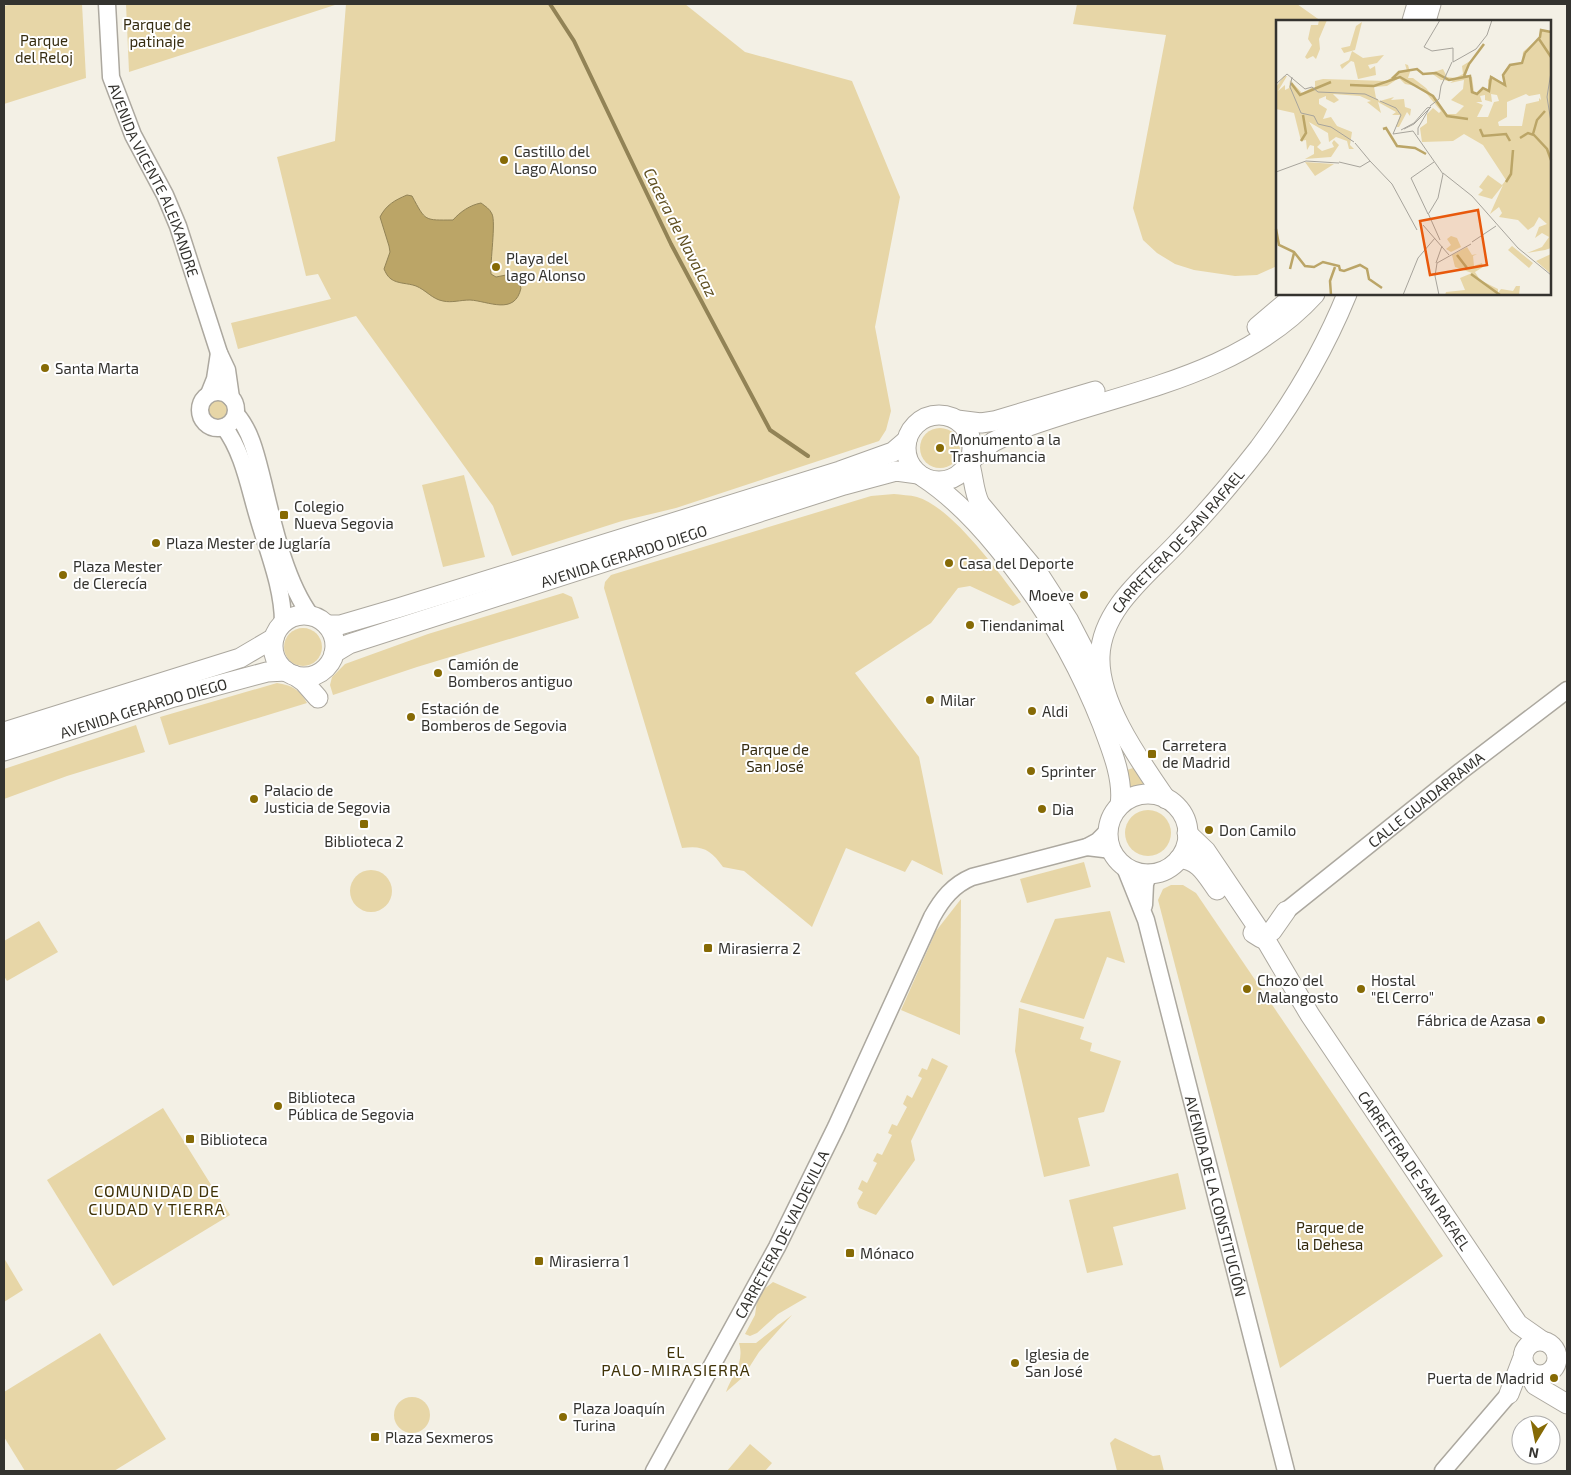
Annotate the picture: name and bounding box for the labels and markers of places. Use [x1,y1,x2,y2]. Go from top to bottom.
place label: Castillo del Lago Alonso [514,142,597,177]
marker: Castillo del Lago Alonso [498,154,510,166]
place label: Playa del lago Alonso [506,249,586,284]
marker: Playa del lago Alonso [490,261,502,273]
place label: Santa Marta [55,359,139,377]
marker: Santa Marta [39,362,51,374]
place label: Monumento a la Trashumancia [950,430,1061,465]
marker: Monumento a la Trashumancia [934,442,946,454]
place label: Colegio Nueva Segovia [294,497,394,532]
marker: Colegio Nueva Segovia [278,509,290,521]
place label: Plaza Mester de Juglaría [166,534,331,552]
marker: Plaza Mester de Juglaría [150,537,162,549]
place label: Casa del Deporte [959,554,1074,572]
place label: Plaza Mester de Clerecía [73,557,162,592]
marker: Casa del Deporte [943,557,955,569]
marker: Plaza Mester de Clerecía [57,569,69,581]
place label: Moeve [1028,586,1074,604]
marker: Moeve [1078,589,1090,601]
place label: Tiendanimal [980,616,1065,634]
marker: Tiendanimal [964,619,976,631]
place label: Camión de Bomberos antiguo [448,655,573,690]
marker: Camión de Bomberos antiguo [432,667,444,679]
place label: Milar [940,691,976,709]
marker: Milar [924,694,936,706]
place label: Estación de Bomberos de Segovia [421,699,567,734]
place label: Aldi [1042,702,1068,720]
marker: Aldi [1026,705,1038,717]
marker: Estación de Bomberos de Segovia [405,711,417,723]
place label: Carretera de Madrid [1162,736,1230,771]
marker: Carretera de Madrid [1146,748,1158,760]
place label: Sprinter [1041,762,1096,780]
marker: Sprinter [1025,765,1037,777]
place label: Palacio de Justicia de Segovia [264,781,390,816]
marker: Palacio de Justicia de Segovia [248,793,260,805]
place label: Dia [1052,800,1074,818]
marker: Dia [1036,803,1048,815]
marker: Biblioteca 2 [358,818,370,830]
place label: Don Camilo [1219,821,1296,839]
marker: Don Camilo [1203,824,1215,836]
place label: Biblioteca 2 [324,832,404,850]
place label: Mirasierra 2 [718,939,801,957]
marker: Mirasierra 2 [702,942,714,954]
place label: Chozo del Malangosto [1257,971,1338,1006]
place label: Hostal "El Cerro" [1371,971,1434,1006]
marker: Chozo del Malangosto [1241,983,1253,995]
marker: Hostal "El Cerro" [1355,983,1367,995]
place label: Fábrica de Azasa [1417,1011,1531,1029]
marker: Fábrica de Azasa [1535,1014,1547,1026]
place label: Biblioteca Pública de Segovia [288,1088,414,1123]
marker: Biblioteca Pública de Segovia [272,1100,284,1112]
place label: Biblioteca [200,1130,268,1148]
marker: Biblioteca [184,1133,196,1145]
place label: Mónaco [860,1244,914,1262]
marker: Mónaco [844,1247,856,1259]
place label: Mirasierra 1 [549,1252,629,1270]
marker: Mirasierra 1 [533,1255,545,1267]
place label: Iglesia de San José [1025,1345,1089,1380]
marker: Iglesia de San José [1009,1357,1021,1369]
place label: Puerta de Madrid [1427,1369,1544,1387]
marker: Puerta de Madrid [1548,1372,1560,1384]
place label: Plaza Joaquín Turina [573,1399,665,1434]
marker: Plaza Joaquín Turina [557,1411,569,1423]
place label: Plaza Sexmeros [385,1428,493,1446]
marker: Plaza Sexmeros [369,1431,381,1443]

